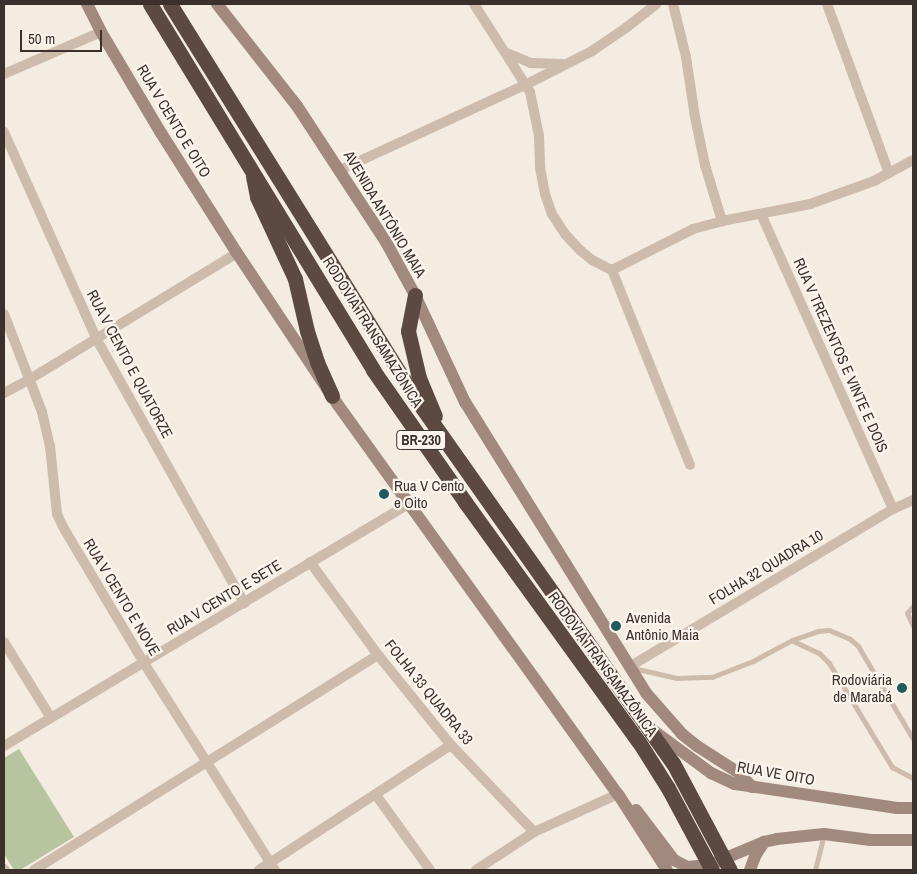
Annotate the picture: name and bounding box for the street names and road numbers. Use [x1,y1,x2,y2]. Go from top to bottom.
street label: RUA V CENTO E OITO [133,61,215,181]
street label: AVENIDA ANTÔNIO MAIA [340,147,430,281]
street label: RODOVIA TRANSAMAZÔNICA [319,253,427,411]
street label: RUA V TREZENTOS E VINTE E DOIS [790,255,892,455]
street label: RUA V CENTO E QUATORZE [83,286,177,442]
road number: BR-230 [396,428,446,452]
street label: FOLHA 32 QUADRA 10 [705,525,827,609]
street label: RUA V CENTO E NOVE [80,535,164,659]
street label: RUA V CENTO E SETE [163,556,285,638]
street label: RODOVIA TRANSAMAZÔNICA [544,588,662,740]
street label: FOLHA 33 QUADRA 33 [381,635,477,749]
street label: RUA VE OITO [735,757,817,789]

